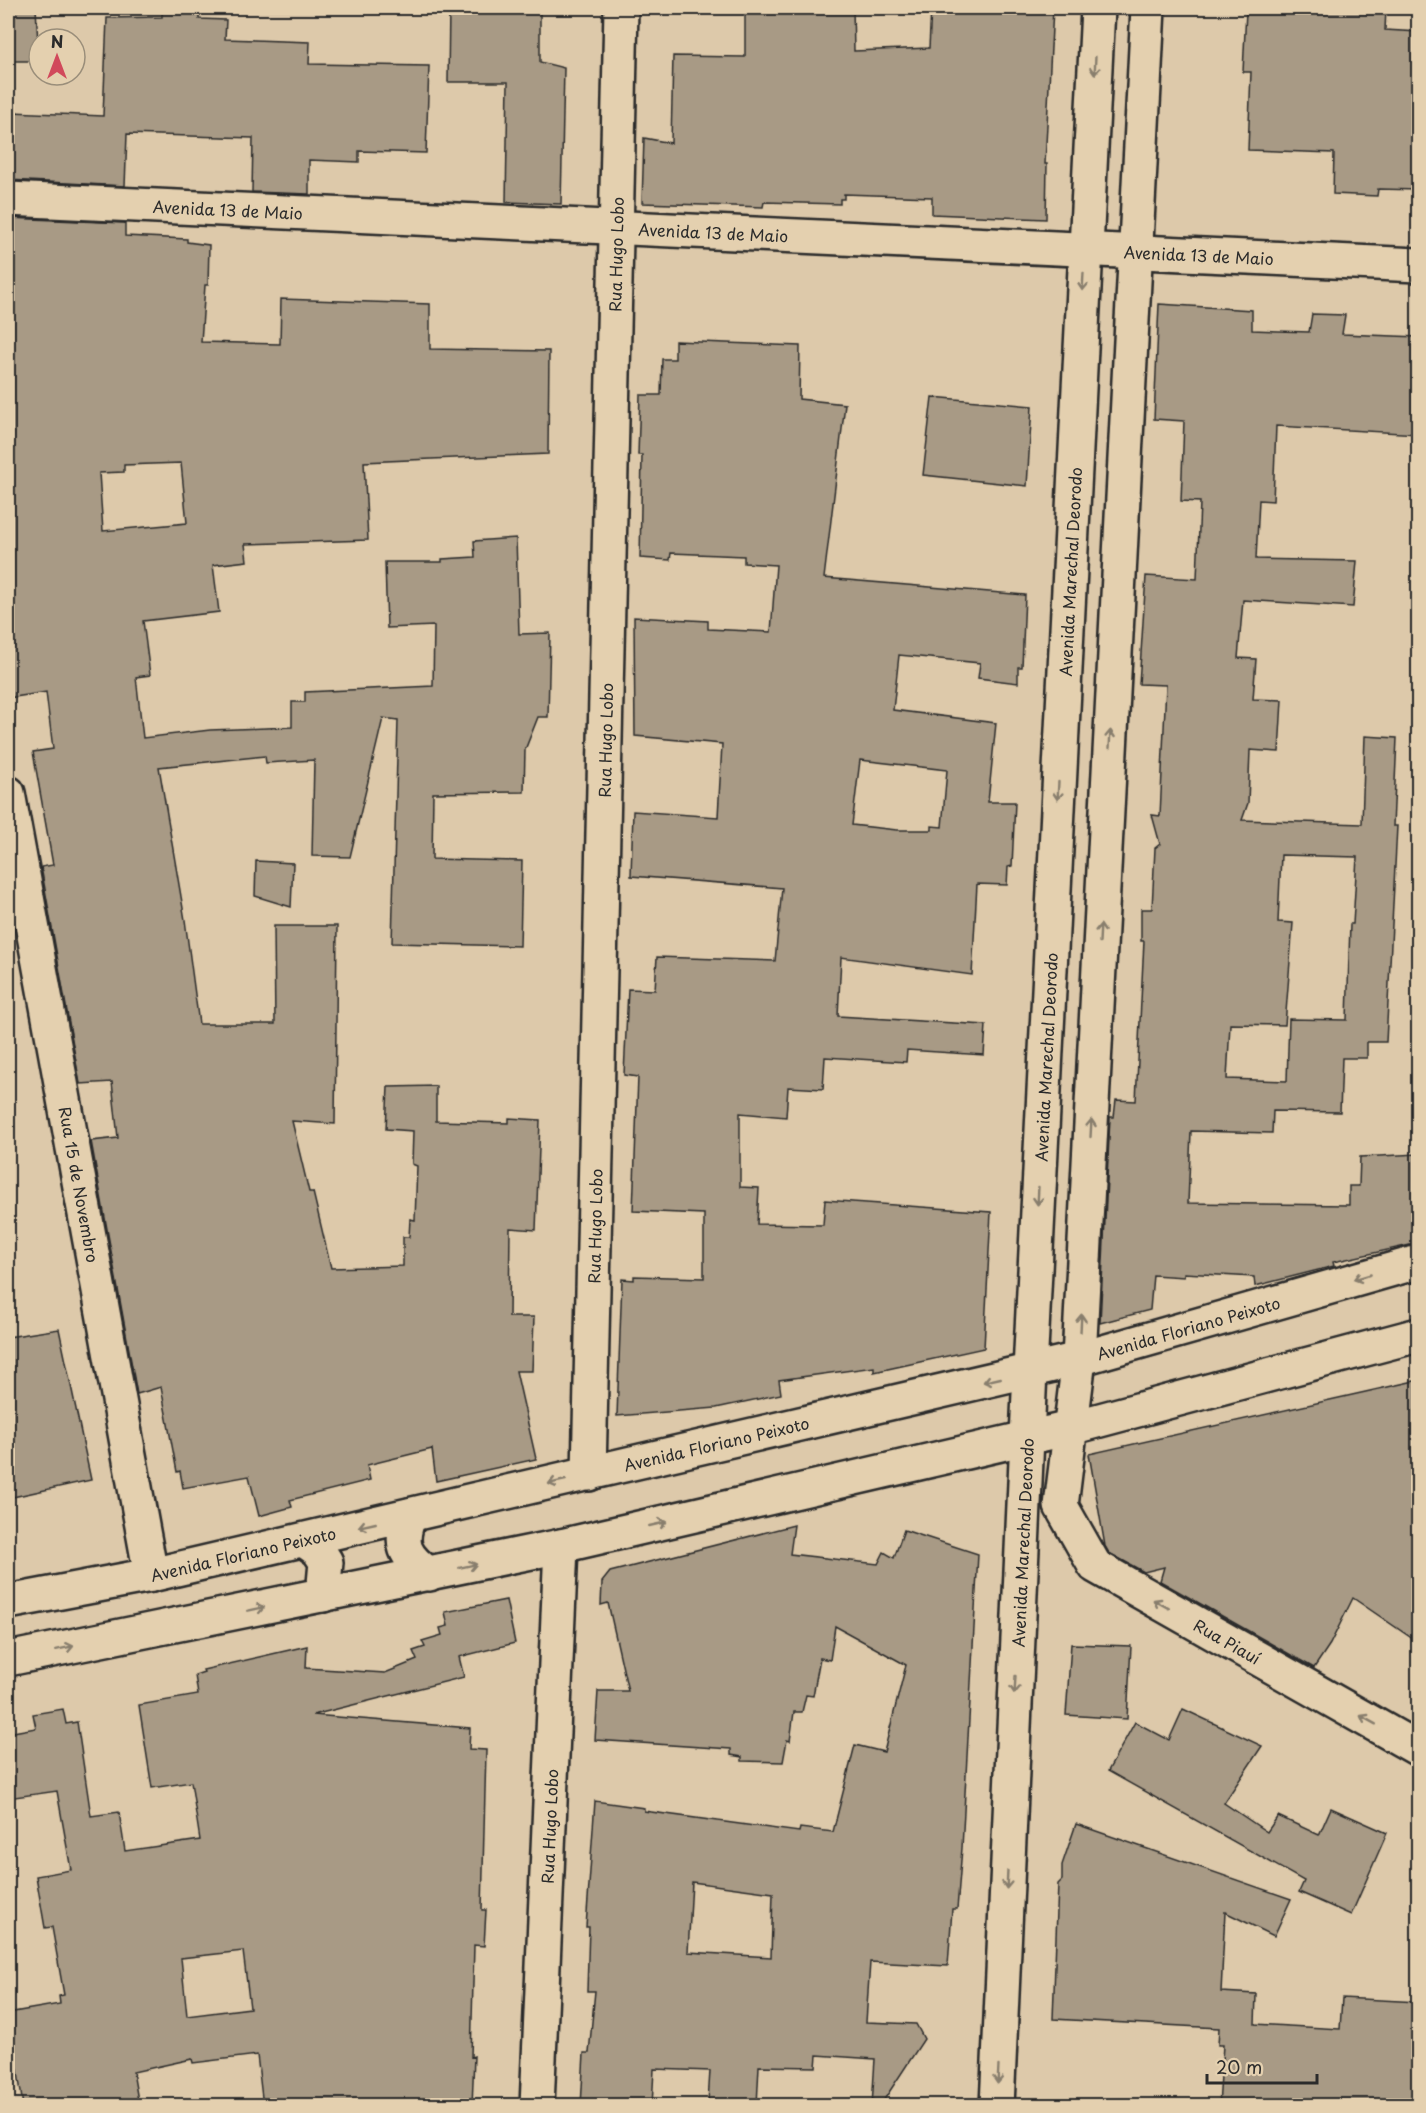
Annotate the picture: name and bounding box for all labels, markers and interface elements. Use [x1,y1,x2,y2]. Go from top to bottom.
north arrow [27,27,87,87]
text: N [51,29,63,53]
one-way arrow [1089,55,1100,75]
street label: Avenida 13 de Maio [152,194,303,225]
street label: Rua Hugo Lobo [602,197,629,312]
street label: Avenida 13 de Maio [638,217,789,248]
street label: Avenida 13 de Maio [1123,239,1274,270]
one-way arrow [1078,271,1089,291]
street label: Avenida Marechal Deorodo [1053,467,1087,677]
street label: Rua Hugo Lobo [592,682,618,798]
one-way arrow [1105,729,1116,749]
one-way arrow [1053,781,1064,800]
one-way arrow [1095,924,1106,944]
street label: Avenida Marechal Deorodo [1028,952,1063,1162]
street label: Rua 15 de Novembro [54,1105,106,1265]
one-way arrow [1085,1119,1096,1139]
street label: Rua Hugo Lobo [581,1168,608,1284]
one-way arrow [1033,1185,1044,1205]
one-way arrow [1353,1272,1372,1283]
street label: Avenida Floriano Peixoto [1094,1290,1283,1365]
one-way arrow [1075,1313,1086,1333]
one-way arrow [983,1375,1002,1386]
street label: Avenida Floriano Peixoto [621,1410,811,1477]
street label: Avenida Marechal Deorodo [1006,1437,1039,1648]
one-way arrow [548,1476,567,1488]
one-way arrow [648,1517,667,1529]
street label: Avenida Floriano Peixoto [148,1520,338,1587]
one-way arrow [358,1520,377,1532]
one-way arrow [458,1559,477,1571]
one-way arrow [1153,1597,1170,1609]
one-way arrow [246,1602,265,1614]
street label: Rua Piauí [1190,1612,1266,1670]
one-way arrow [55,1642,74,1653]
one-way arrow [1010,1675,1021,1695]
one-way arrow [1359,1714,1377,1725]
street label: Rua Hugo Lobo [535,1768,563,1884]
one-way arrow [1001,1869,1012,1889]
scale bar [1207,2047,1316,2085]
text: 20 m [1216,2053,1262,2080]
one-way arrow [992,2064,1003,2084]

